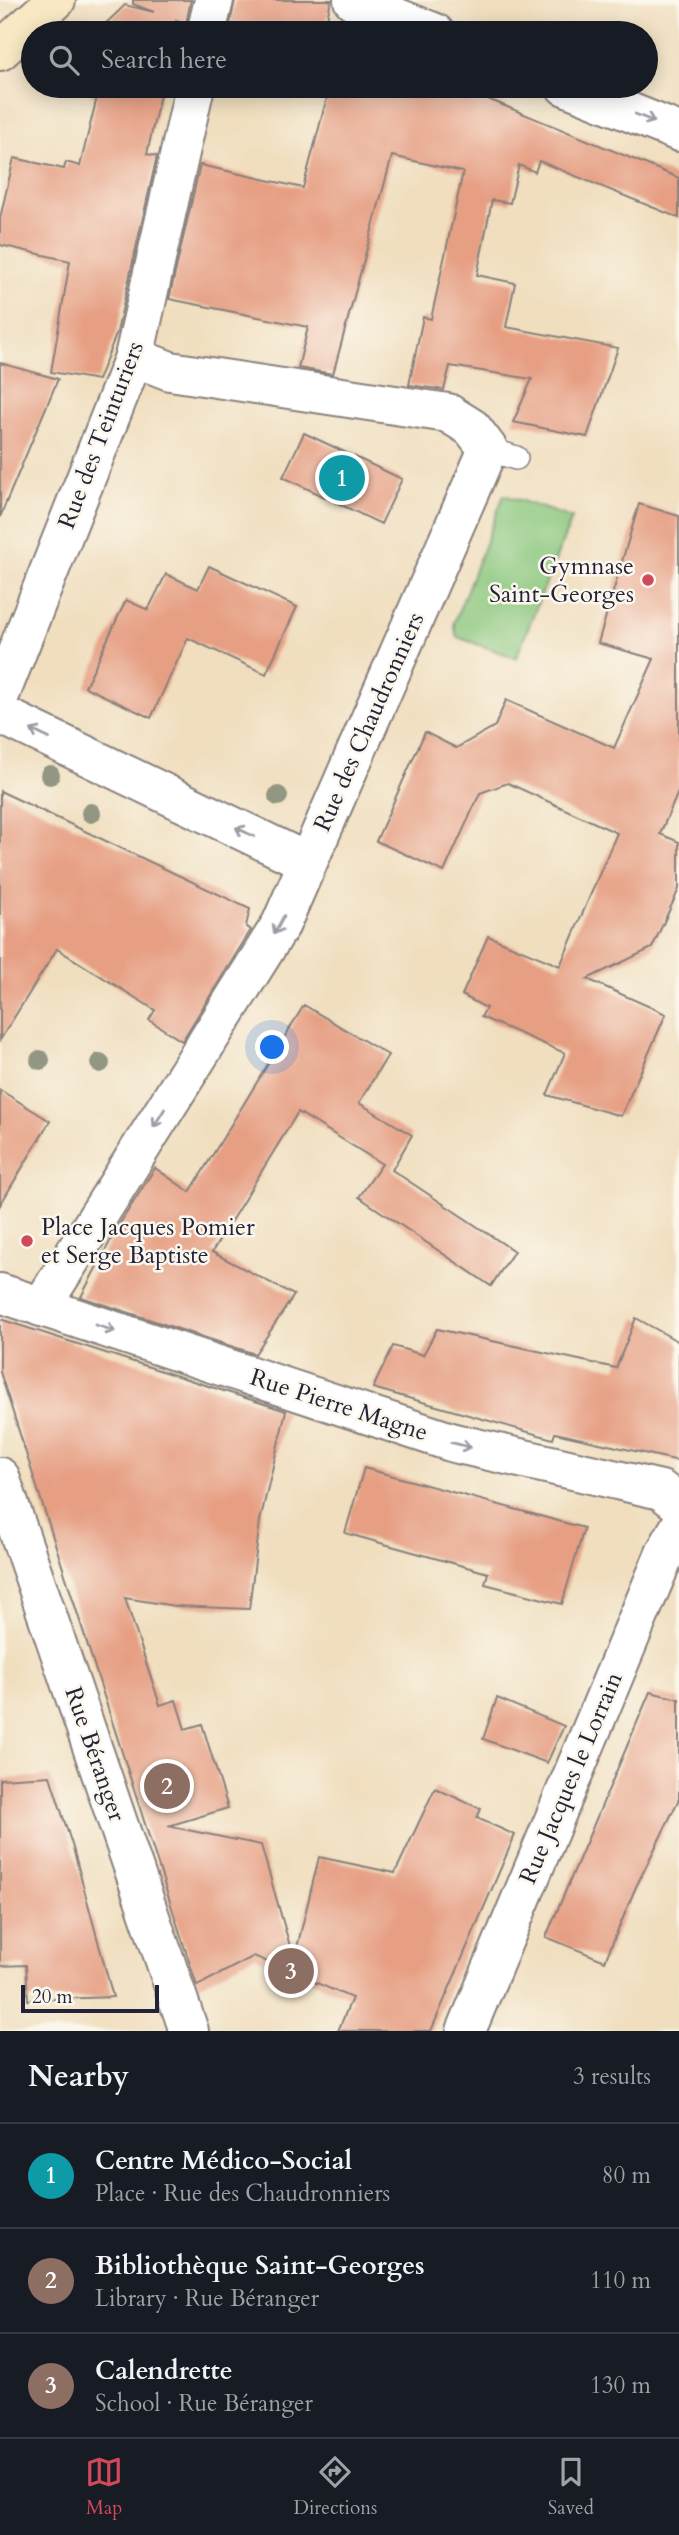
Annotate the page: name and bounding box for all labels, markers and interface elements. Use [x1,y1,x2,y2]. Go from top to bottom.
search box [21,21,658,98]
icon: search [45,41,83,79]
text: Search here [101,42,227,77]
one-way arrow [633,112,655,125]
street label: Rue des Teinturiers [50,337,152,533]
pin: 1 [319,452,365,504]
place label: Gymnase Saint-Georges [489,550,634,611]
marker: Gymnase Saint-Georges [640,572,656,588]
street label: Rue des Chaudronniers [306,607,432,837]
one-way arrow [30,726,51,740]
one-way arrow [235,825,256,839]
one-way arrow [272,914,286,934]
your location [255,1030,289,1064]
one-way arrow [152,1107,166,1127]
place label: Place Jacques Pomier et Serge Baptiste [41,1211,255,1272]
marker: Place Jacques Pomier et Serge Baptiste [19,1233,35,1249]
one-way arrow [94,1323,116,1335]
street label: Rue Pierre Magne [246,1361,432,1449]
one-way arrow [449,1439,472,1452]
street label: Rue Jacques le Lorrain [511,1667,631,1889]
street label: Rue Béranger [57,1682,134,1826]
pin: 2 [144,1760,190,1812]
pin: 3 [268,1945,314,1997]
scale bar [21,1982,159,2014]
text: 20 m [32,1984,73,2010]
text: Nearby [28,2056,129,2097]
text: 3 results [573,2061,651,2092]
text: Centre Médico-Social [95,2143,352,2178]
text: 1 [45,2160,57,2191]
text: 80 m [602,2160,651,2191]
text: Place · Rue des Chaudronniers [95,2178,390,2209]
text: Bibliothèque Saint-Georges [95,2248,425,2283]
text: 2 [45,2265,57,2296]
text: 110 m [590,2265,651,2296]
text: Library · Rue Béranger [95,2283,319,2314]
text: Calendrette [95,2353,233,2388]
text: 3 [45,2370,57,2401]
text: 130 m [590,2370,651,2401]
text: School · Rue Béranger [95,2388,313,2419]
tab: Map [85,2453,123,2521]
tab: Directions [294,2453,377,2521]
tab: Saved [548,2453,594,2521]

